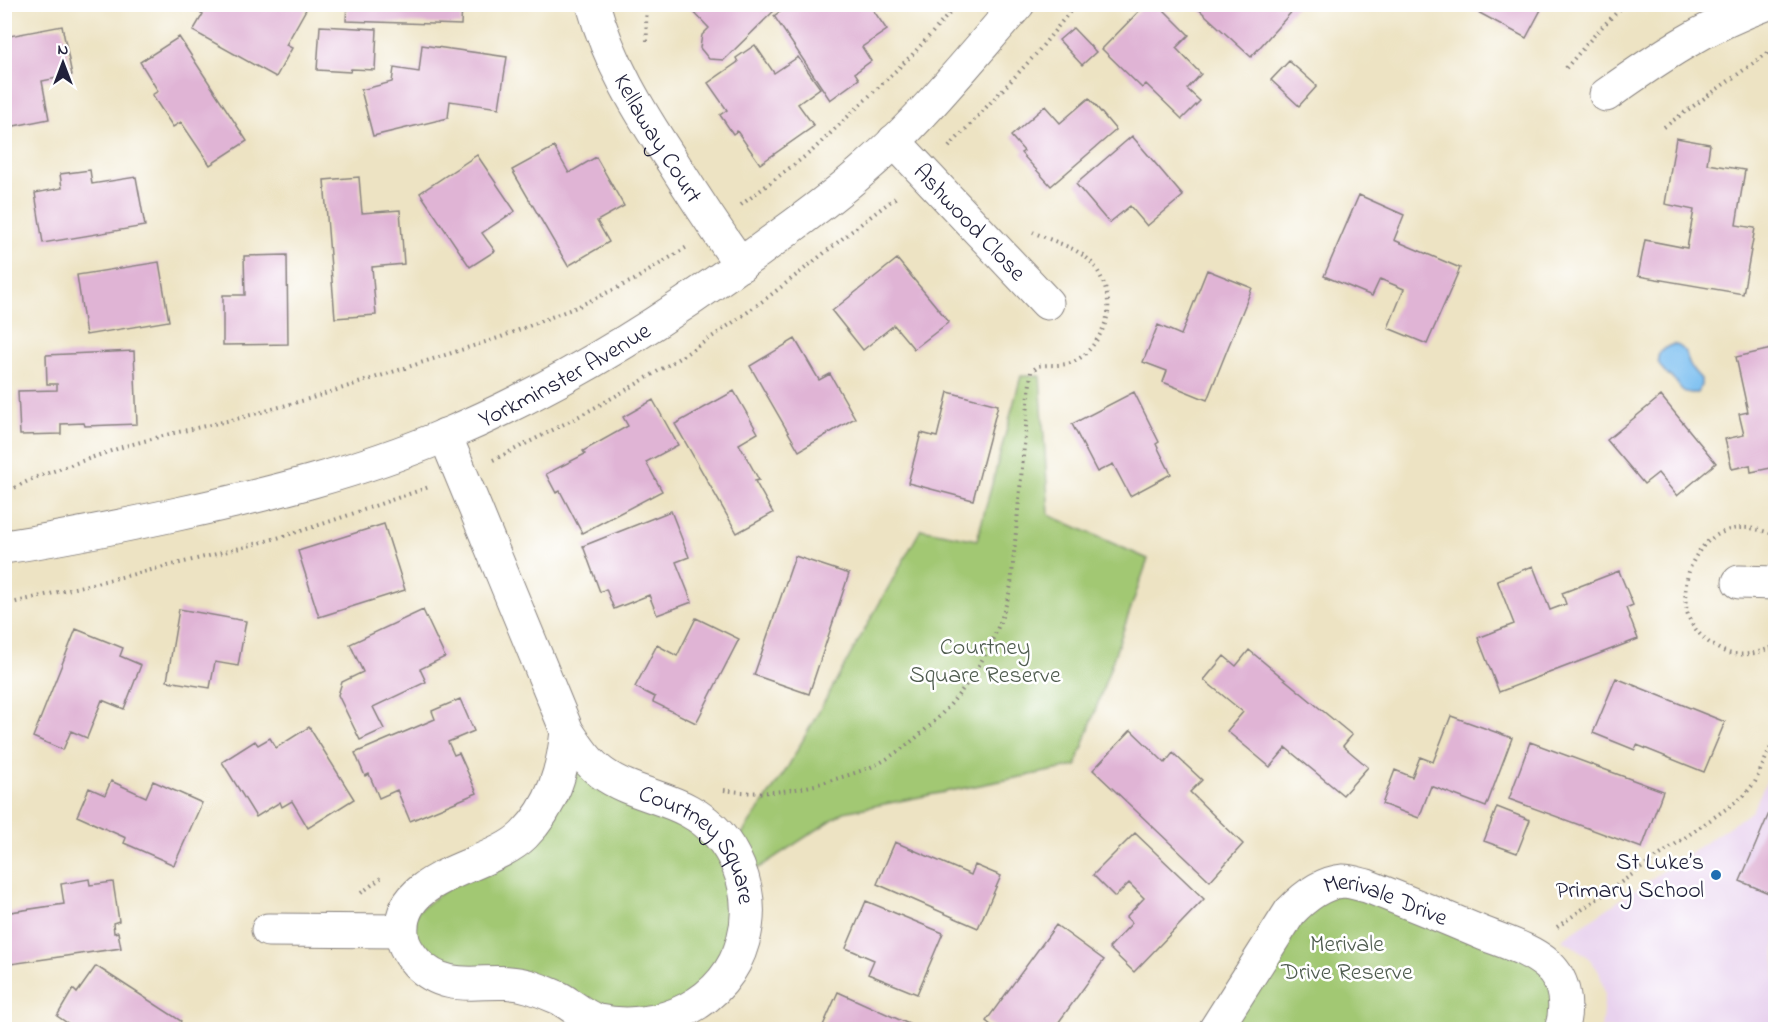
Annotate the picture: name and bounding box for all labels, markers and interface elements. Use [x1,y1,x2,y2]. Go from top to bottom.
north arrow [33,33,93,93]
text: N [58,38,69,62]
street label: Kellaway Court [603,69,710,211]
street label: Ashwood Close [904,156,1033,291]
street label: Yorkminster Avenue [474,315,659,438]
park label: Courtney Square Reserve [909,631,1061,694]
street label: Courtney Square [633,778,762,906]
place label: St Luke’s Primary School [1556,846,1704,910]
street label: Merivale Drive [1319,866,1453,937]
marker: St Luke’s Primary School [1709,868,1723,882]
park label: Merivale Drive Reserve [1280,928,1413,991]

